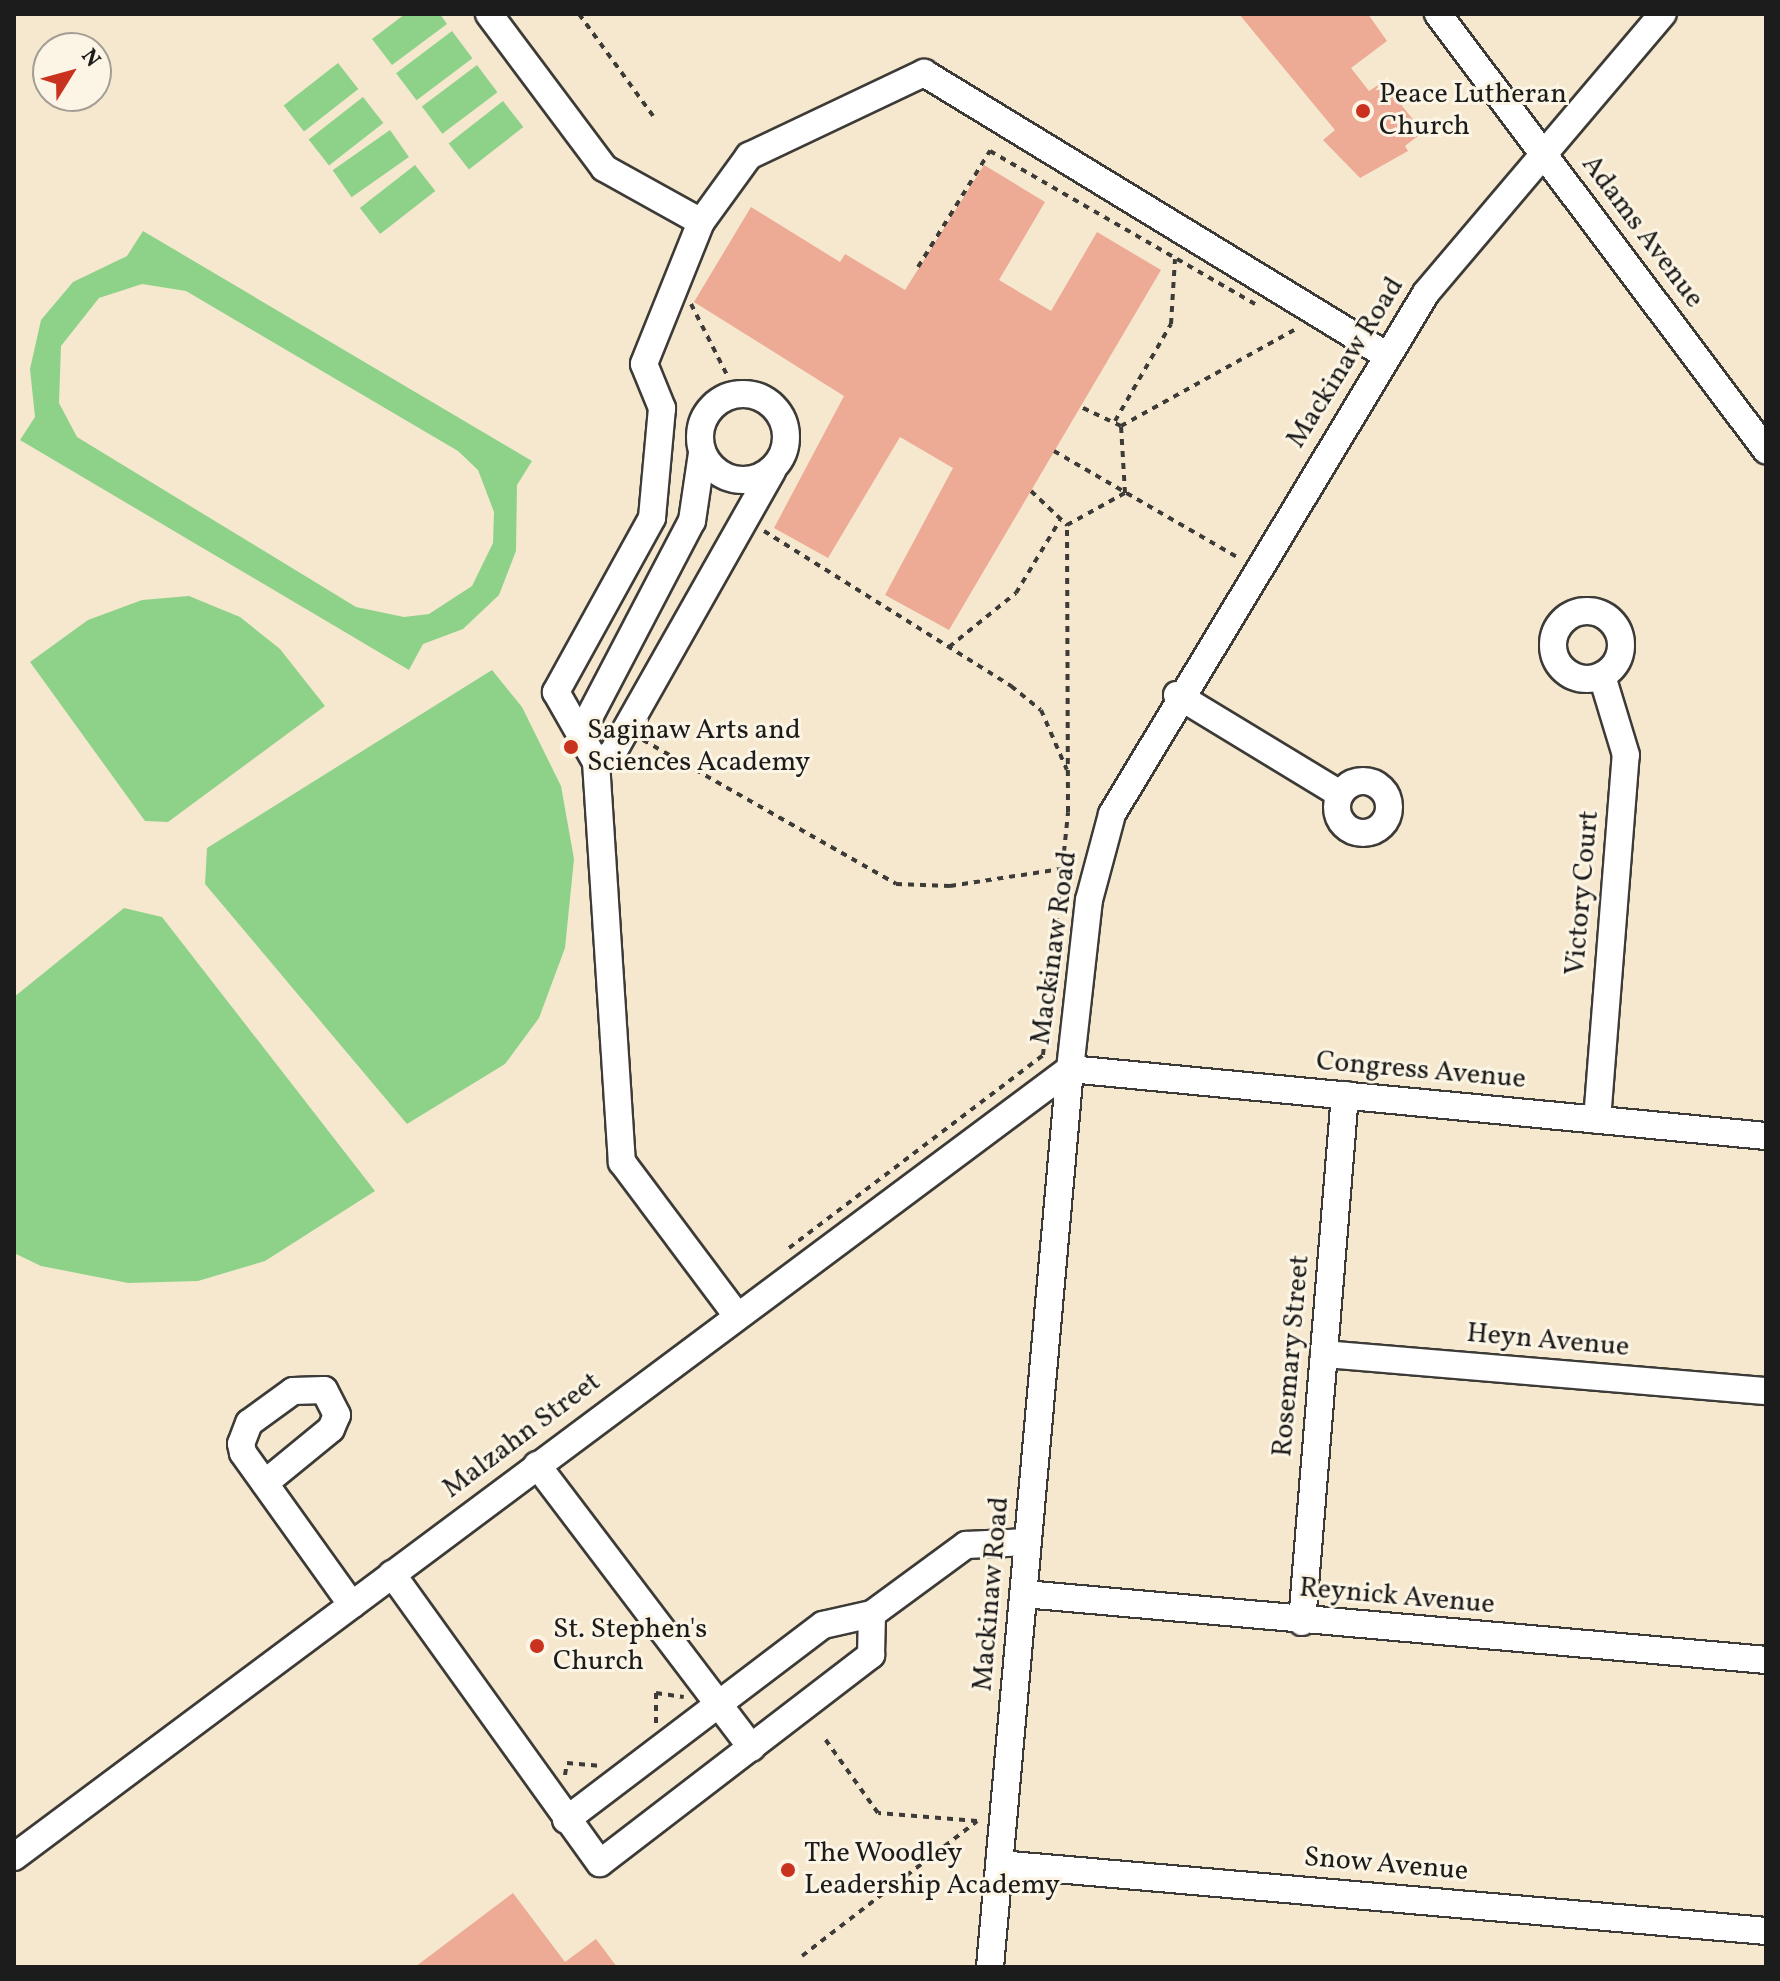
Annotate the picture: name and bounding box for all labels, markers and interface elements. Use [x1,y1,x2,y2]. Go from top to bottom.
north arrow [32,32,112,112]
text: N [73,43,107,74]
place label: Peace Lutheran Church [1379,78,1567,144]
marker: Peace Lutheran Church [1354,102,1372,120]
street label: Adams Avenue [1574,149,1710,315]
street label: Mackinaw Road [1280,271,1412,455]
place label: Saginaw Arts and Sciences Academy [587,714,810,780]
marker: Saginaw Arts and Sciences Academy [562,738,580,756]
street label: Victory Court [1559,809,1607,977]
street label: Mackinaw Road [1025,849,1085,1047]
street label: Congress Avenue [1315,1045,1527,1097]
street label: Rosemary Street [1266,1253,1318,1459]
street label: Heyn Avenue [1465,1317,1631,1365]
street label: Malzahn Street [437,1366,607,1506]
street label: Mackinaw Road [967,1495,1017,1693]
street label: Reynick Avenue [1298,1572,1496,1622]
place label: St. Stephen's Church [553,1613,707,1679]
marker: St. Stephen's Church [528,1637,546,1655]
place label: The Woodley Leadership Academy [804,1837,1060,1903]
street label: Snow Avenue [1302,1841,1470,1889]
marker: The Woodley Leadership Academy [779,1861,797,1879]

